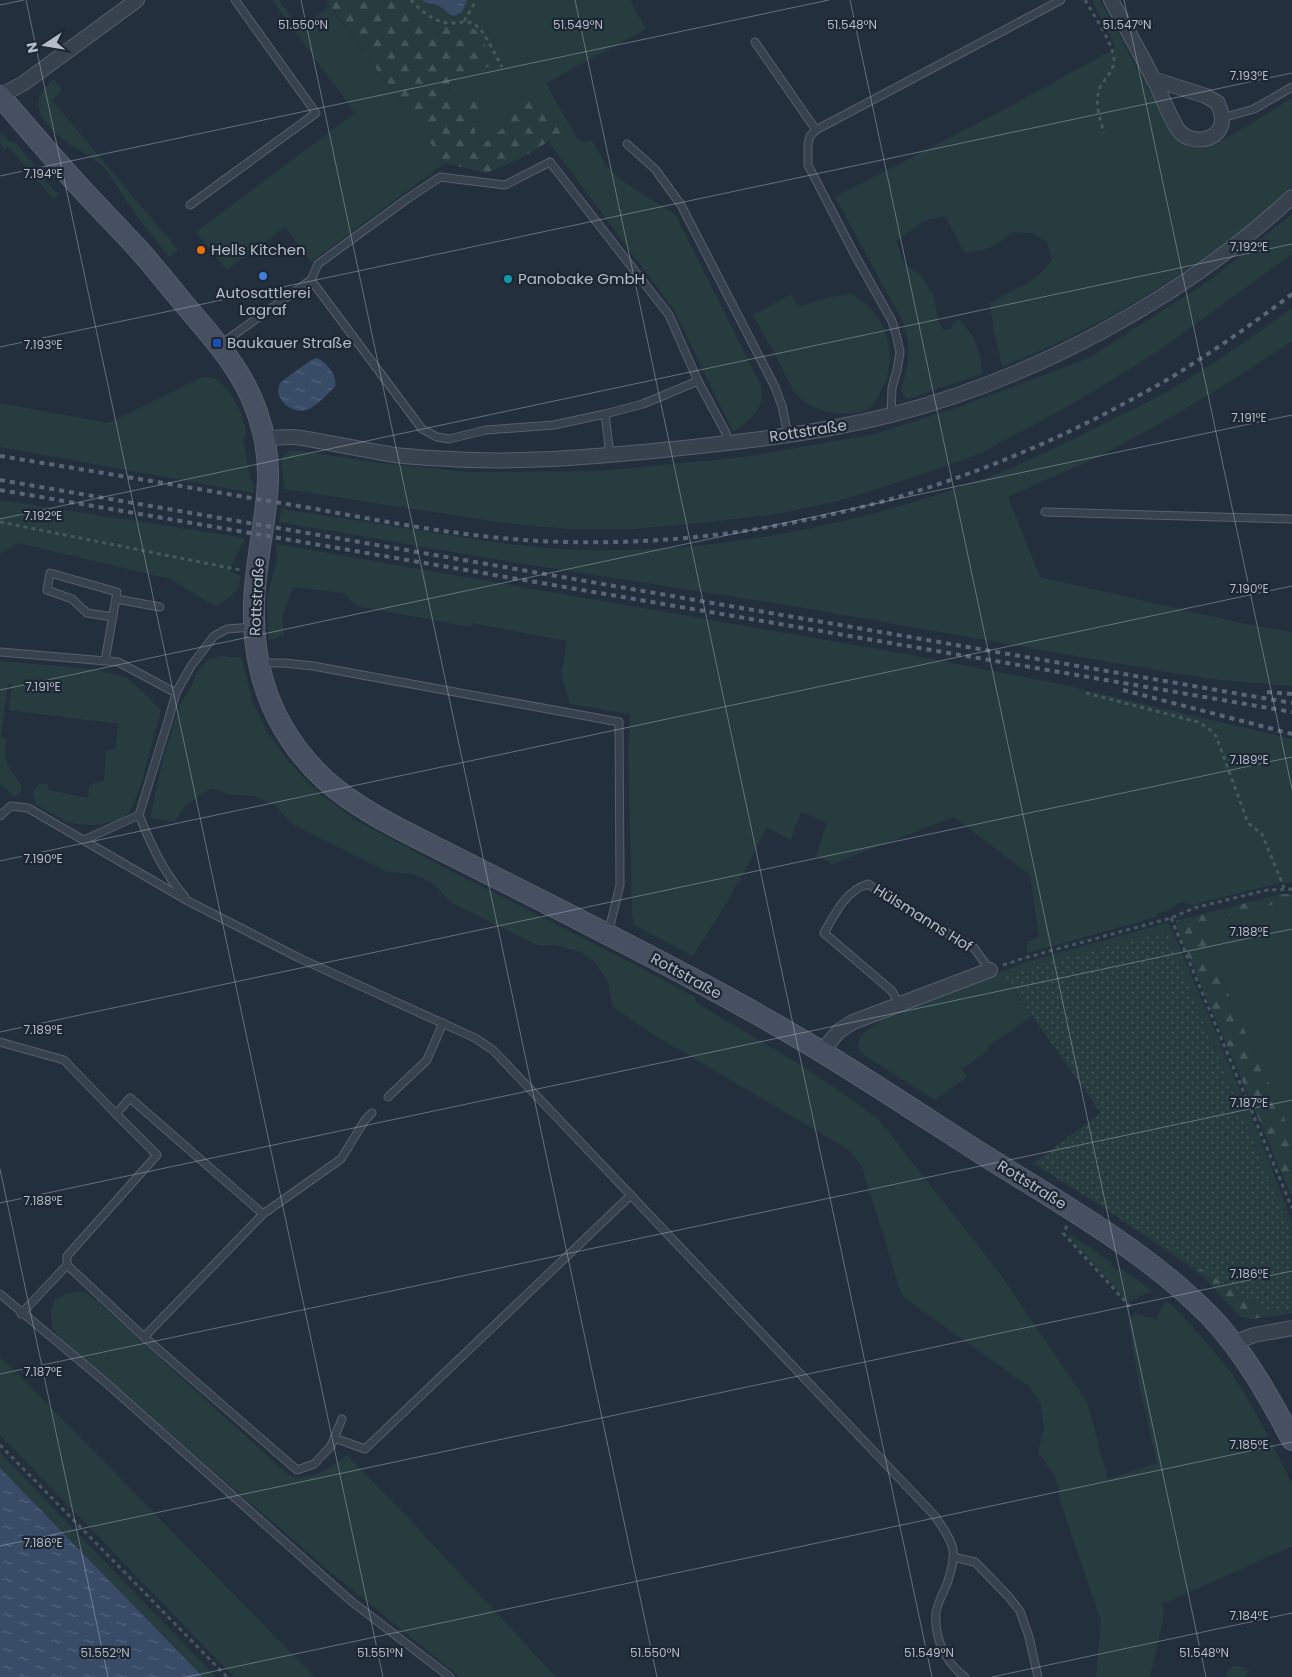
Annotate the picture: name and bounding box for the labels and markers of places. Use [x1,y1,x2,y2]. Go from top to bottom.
place label: Hells Kitchen [211,239,306,260]
marker: Hells Kitchen [195,244,207,256]
place label: Panobake GmbH [518,268,645,289]
marker: Autosattlerei Lagraf [257,270,269,282]
marker: Panobake GmbH [502,273,514,285]
place label: Autosattlerei Lagraf [215,282,311,320]
place label: Baukauer Straße [227,332,352,353]
marker: Baukauer Straße [211,337,223,349]

